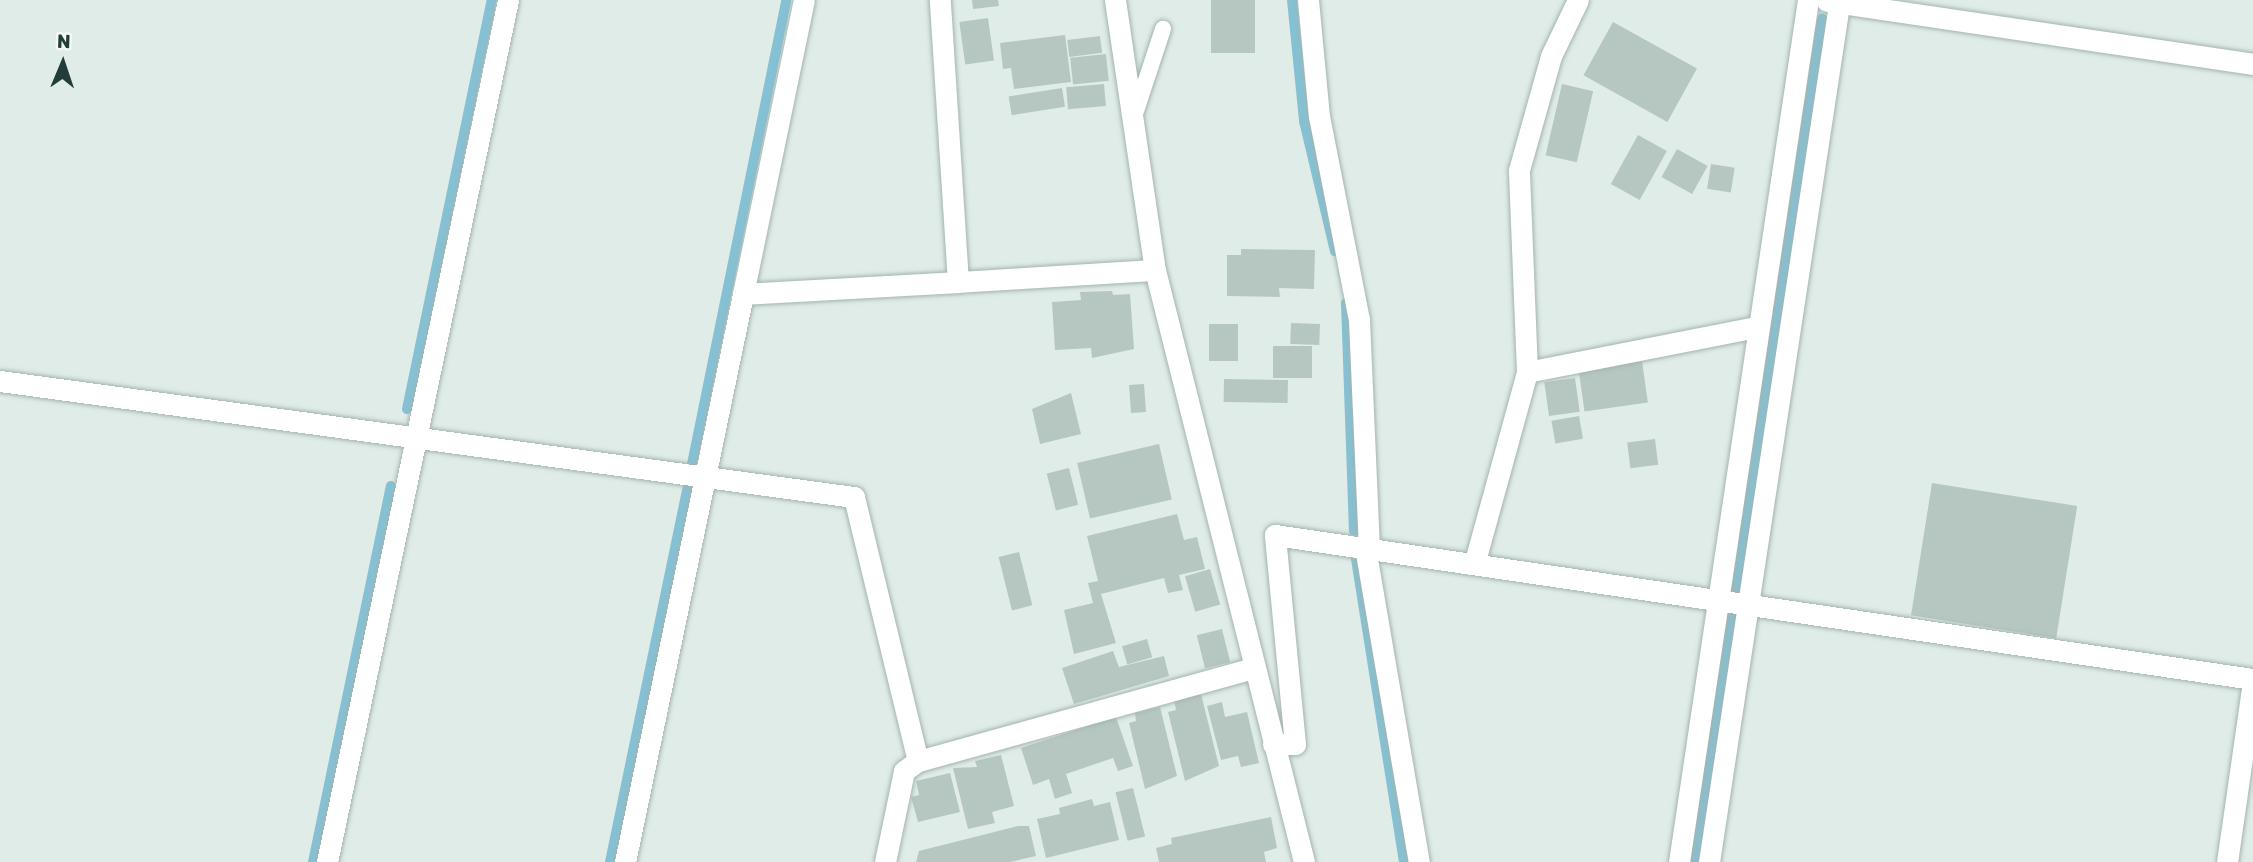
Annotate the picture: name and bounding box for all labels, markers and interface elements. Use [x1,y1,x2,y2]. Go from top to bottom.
north arrow [28,28,98,98]
text: N [57,30,71,53]

